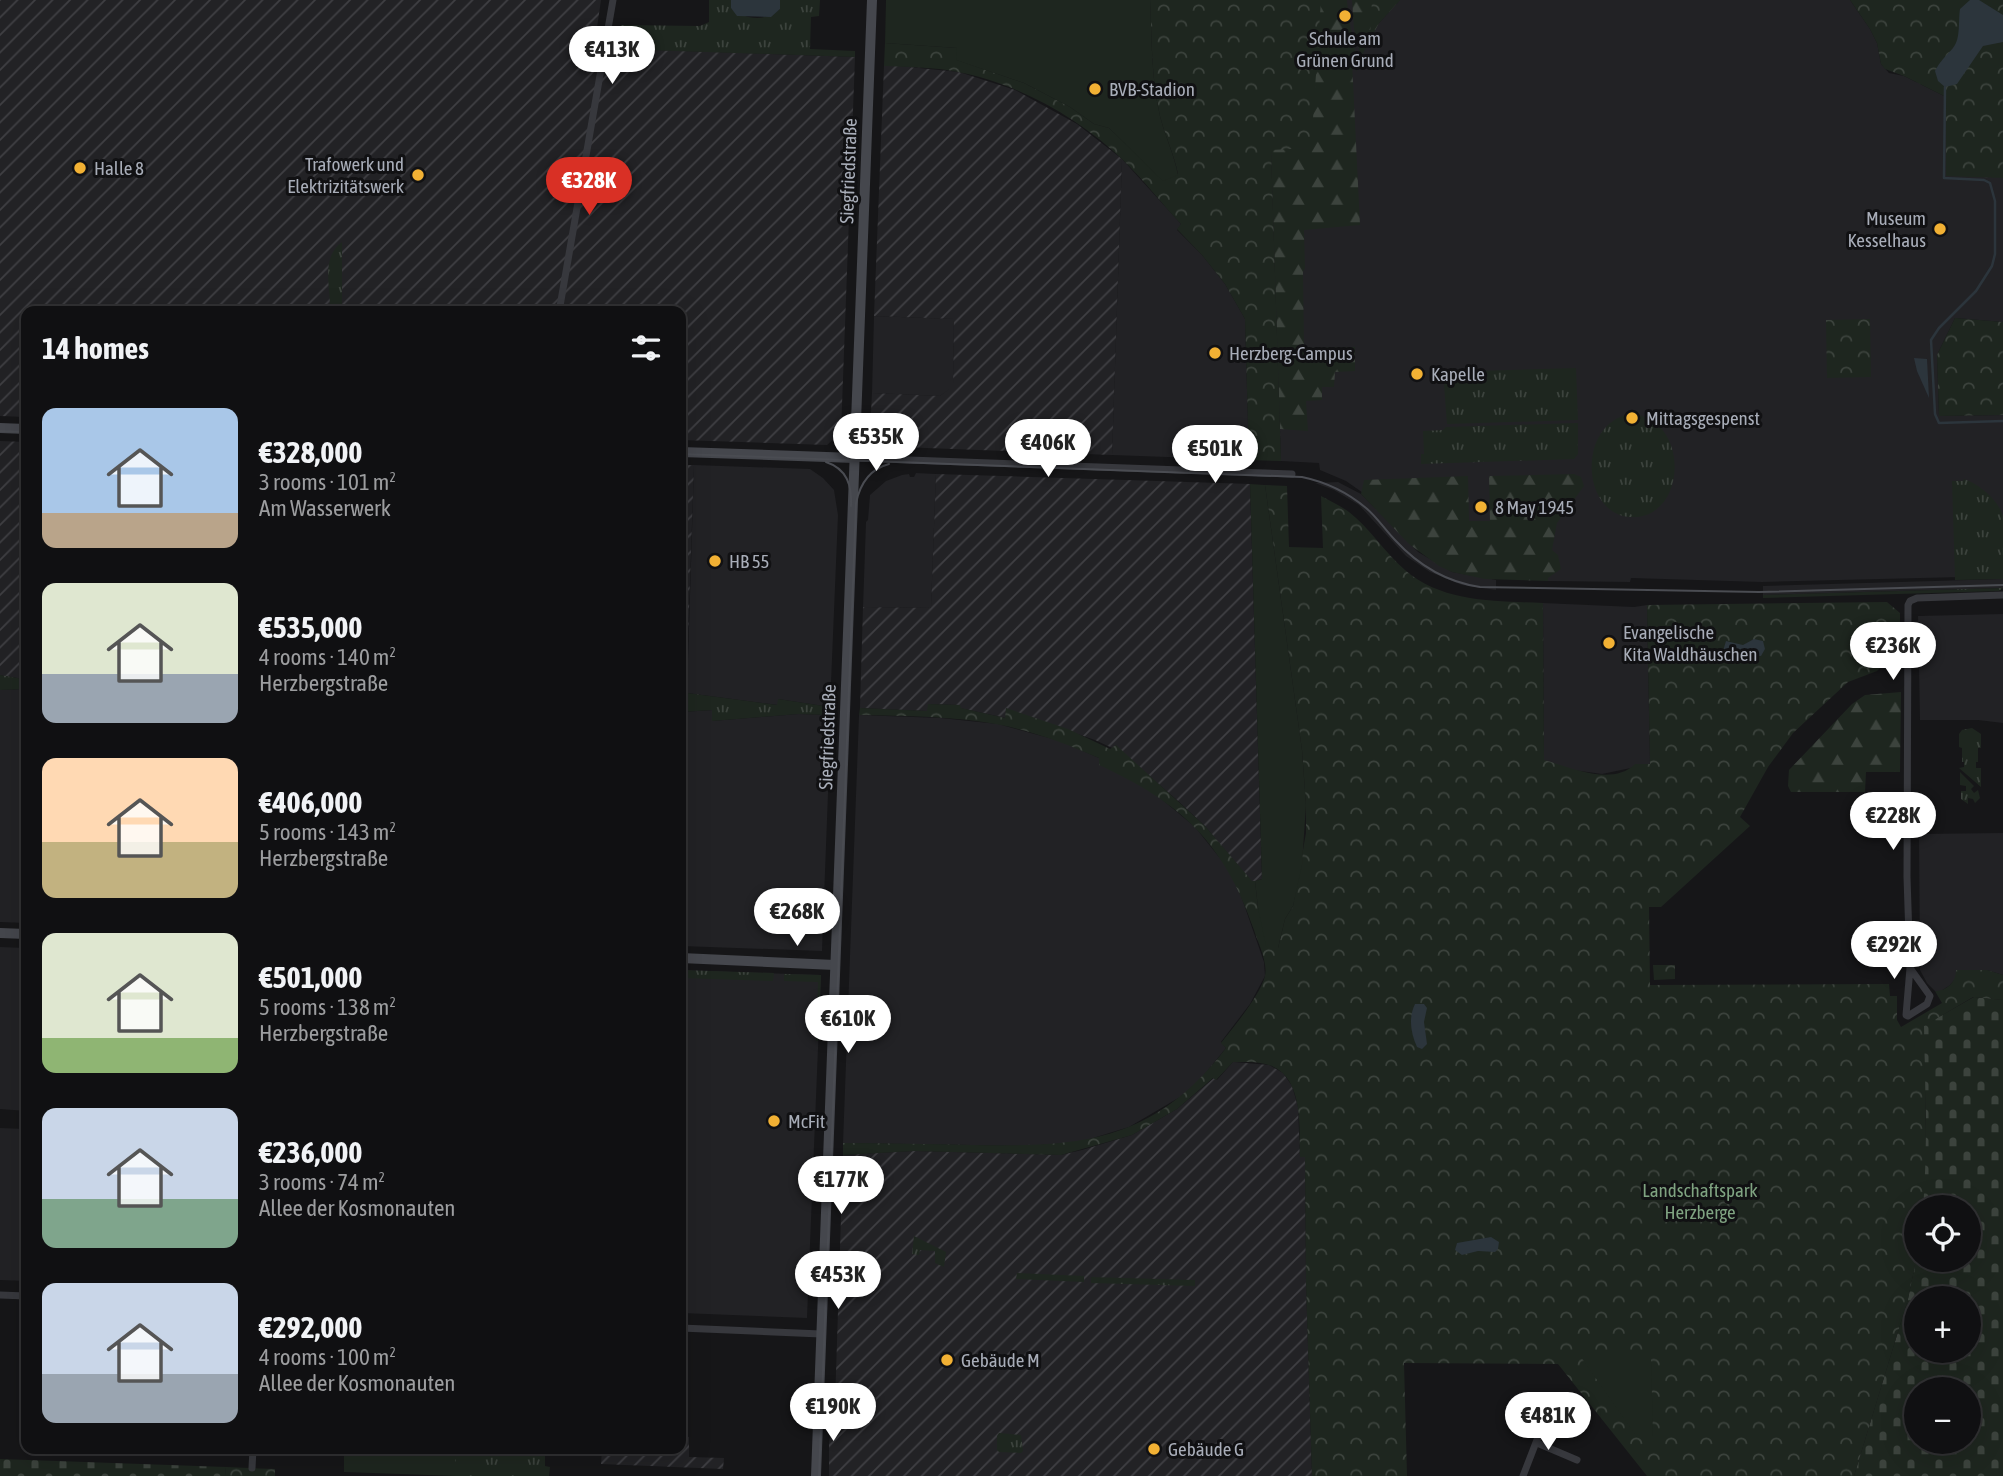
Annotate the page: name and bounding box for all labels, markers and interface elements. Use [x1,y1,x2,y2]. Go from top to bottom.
marker: Schule am Grünen Grund [1337,8,1353,24]
pin: €413K [563,27,661,86]
place label: Schule am Grünen Grund [1296,27,1394,71]
text: €413K [585,36,639,62]
place label: BVB-Stadion [1109,78,1195,100]
marker: BVB-Stadion [1087,81,1103,97]
street label: Siegfriedstraße [835,118,861,224]
place label: Trafowerk und Elektrizitätswerk [287,153,405,197]
place label: Halle 8 [94,157,144,179]
pin: €328K [540,158,638,217]
marker: Halle 8 [72,160,88,176]
marker: Trafowerk und Elektrizitätswerk [410,167,426,183]
text: €328K [562,167,616,193]
place label: Museum Kesselhaus [1847,207,1926,251]
marker: Museum Kesselhaus [1932,221,1948,237]
icon: filters [627,329,665,367]
text: 14 homes [42,331,149,365]
place label: Herzberg-Campus [1229,342,1353,364]
marker: Herzberg-Campus [1207,345,1223,361]
place label: Kapelle [1431,363,1485,385]
marker: Kapelle [1409,366,1425,382]
place label: Mittagsgespenst [1646,407,1760,429]
marker: Mittagsgespenst [1624,410,1640,426]
pin: €535K [827,414,925,473]
pin: €406K [999,420,1097,479]
text: €535K [849,423,903,449]
pin: €501K [1166,426,1264,485]
text: €406K [1021,429,1075,455]
text: €328,000 [259,435,362,469]
text: €501K [1188,435,1242,461]
icon: home [98,436,182,520]
text: 3 rooms · 101 m² [259,469,396,495]
text: Am Wasserwerk [259,495,391,521]
place label: 8 May 1945 [1495,496,1574,518]
marker: 8 May 1945 [1473,499,1489,515]
place label: HB 55 [729,550,770,572]
marker: HB 55 [707,553,723,569]
text: €535,000 [259,610,362,644]
icon: home [98,611,182,695]
place label: Evangelische Kita Waldhäuschen [1623,621,1758,665]
pin: €236K [1844,622,1942,682]
text: €236K [1866,632,1920,658]
marker: Evangelische Kita Waldhäuschen [1601,635,1617,651]
text: 4 rooms · 140 m² [259,644,396,670]
text: Herzbergstraße [259,670,388,696]
street label: Siegfriedstraße [814,684,840,790]
text: €406,000 [259,785,362,819]
icon: home [98,786,182,870]
pin: €228K [1844,792,1942,852]
text: €228K [1866,802,1920,828]
text: 5 rooms · 143 m² [259,819,396,845]
text: Herzbergstraße [259,845,388,871]
pin: €268K [748,888,846,948]
text: €268K [770,898,824,924]
pin: €292K [1845,922,1943,981]
text: €292K [1867,931,1921,957]
text: €501,000 [259,960,362,994]
icon: home [98,961,182,1045]
text: 5 rooms · 138 m² [259,994,396,1020]
pin: €610K [799,996,897,1055]
text: €610K [821,1005,875,1031]
text: Herzbergstraße [259,1020,388,1046]
place label: McFit [788,1110,825,1132]
marker: McFit [766,1113,782,1129]
text: €236,000 [259,1135,362,1169]
icon: home [98,1136,182,1220]
pin: €177K [792,1156,890,1216]
text: €177K [814,1166,868,1192]
text: 3 rooms · 74 m² [259,1169,385,1195]
park label: Landschaftspark Herzberge [1642,1179,1758,1223]
text: Allee der Kosmonauten [259,1195,456,1221]
map controls [1904,1195,1981,1454]
button: locate [1904,1195,1981,1272]
pin: €453K [789,1252,887,1311]
text: €453K [811,1261,865,1287]
button: + [1904,1286,1981,1363]
text: €292,000 [259,1310,362,1344]
icon: home [98,1311,182,1395]
text: 4 rooms · 100 m² [259,1344,396,1370]
place label: Gebäude M [961,1349,1040,1371]
marker: Gebäude M [939,1352,955,1368]
text: Allee der Kosmonauten [259,1370,456,1396]
button: − [1904,1377,1981,1454]
pin: €190K [784,1384,882,1443]
pin: €481K [1499,1392,1597,1452]
text: €190K [806,1393,860,1419]
text: €481K [1521,1402,1575,1428]
place label: Gebäude G [1168,1438,1244,1460]
marker: Gebäude G [1146,1441,1162,1457]

